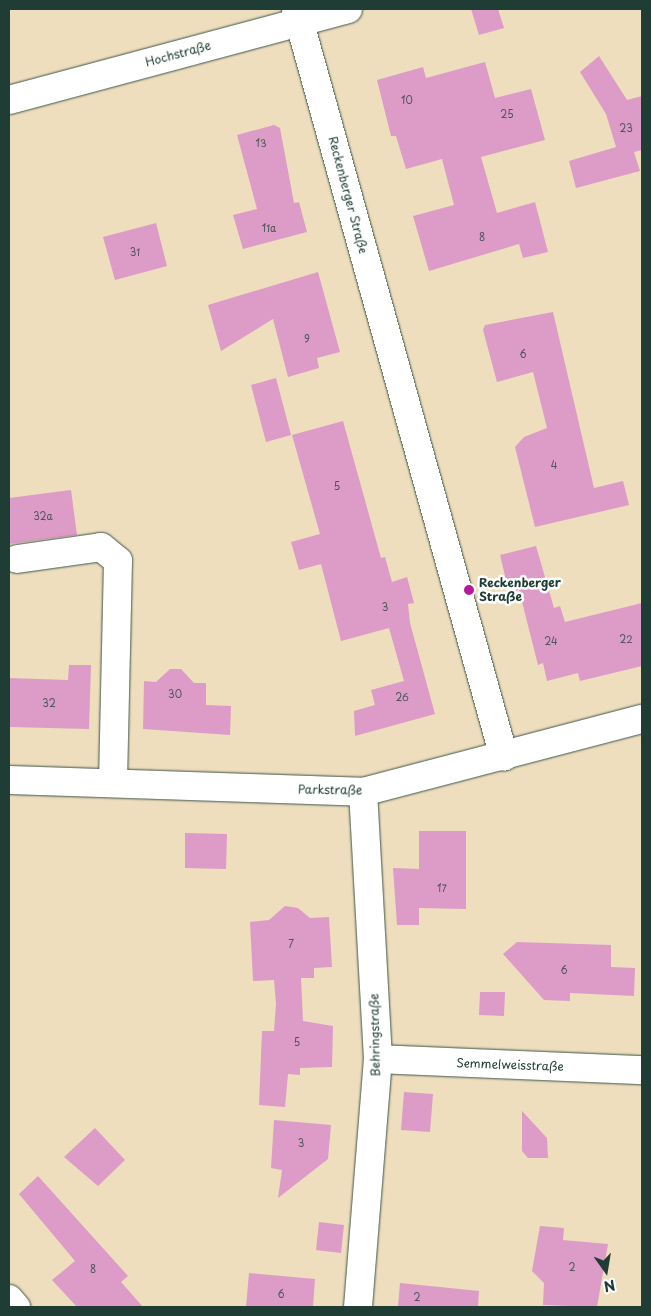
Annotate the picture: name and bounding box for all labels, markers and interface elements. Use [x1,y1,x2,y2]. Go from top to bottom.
street label: Hochstraße [144,38,212,70]
house number: 10 [401,94,413,106]
house number: 25 [500,108,514,120]
house number: 23 [619,122,633,134]
street label: Reckenberger Straße [325,134,371,256]
house number: 13 [255,137,267,149]
house number: 11a [262,222,276,234]
house number: 8 [479,231,485,243]
house number: 31 [130,246,140,258]
house number: 9 [304,333,310,345]
house number: 6 [519,348,527,360]
house number: 4 [551,459,557,471]
house number: 5 [334,480,340,492]
house number: 32a [33,510,53,522]
place label: Reckenberger Straße [479,576,561,604]
marker: Reckenberger Straße [463,584,475,596]
house number: 3 [382,601,388,613]
house number: 22 [619,633,633,645]
house number: 24 [544,635,558,647]
house number: 30 [168,688,182,700]
house number: 26 [395,691,409,703]
house number: 32 [42,697,56,709]
street label: Parkstraße [298,782,362,798]
house number: 17 [437,882,447,894]
house number: 7 [288,938,294,950]
house number: 6 [560,964,568,976]
street label: Behringstraße [367,993,383,1077]
house number: 5 [294,1036,300,1048]
street label: Semmelweisstraße [456,1056,564,1074]
house number: 3 [298,1137,304,1149]
north arrow [581,1246,631,1296]
house number: 2 [568,1261,576,1273]
house number: 8 [90,1263,96,1275]
text: N [602,1275,617,1298]
house number: 6 [277,1288,285,1300]
house number: 2 [413,1291,421,1303]

